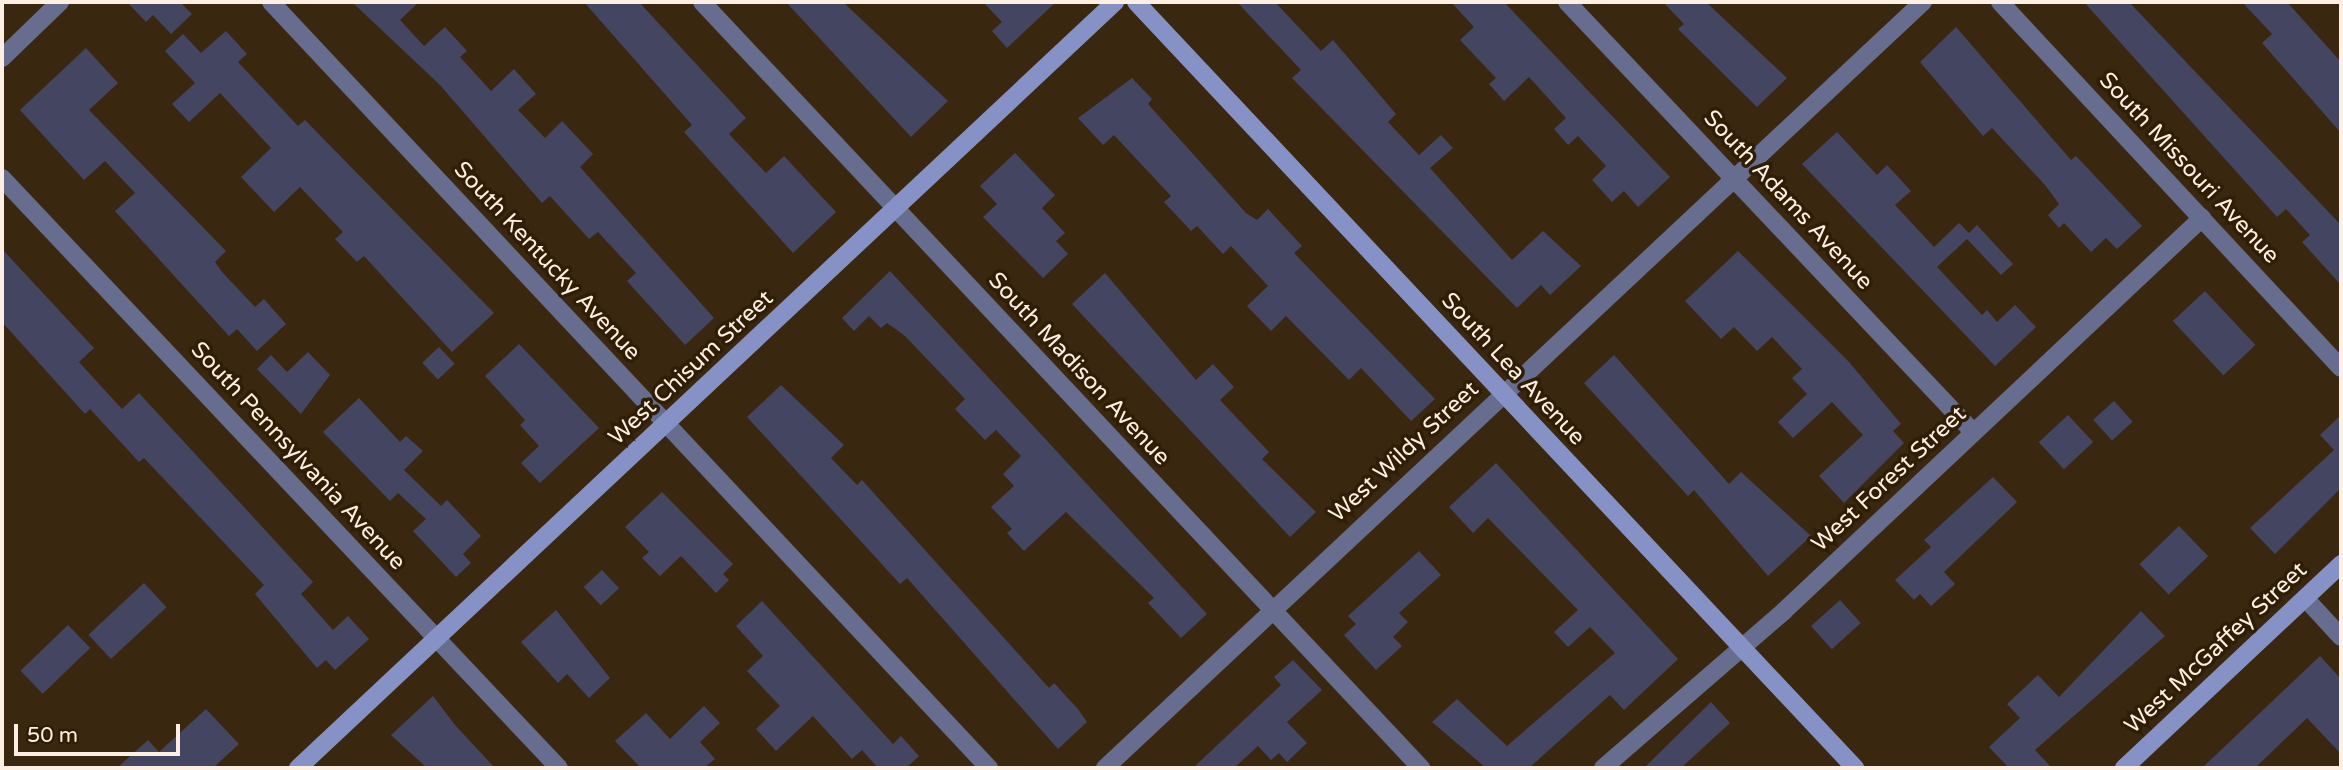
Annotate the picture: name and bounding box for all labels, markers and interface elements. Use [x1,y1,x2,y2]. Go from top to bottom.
street label: South Missouri Avenue [2093,67,2285,269]
street label: South Adams Avenue [1698,104,1878,296]
street label: South Kentucky Avenue [448,156,646,366]
street label: South Madison Avenue [982,267,1176,471]
street label: West Chisum Street [603,285,779,451]
street label: South Lea Avenue [1435,287,1591,451]
street label: South Pennsylvania Avenue [185,336,411,576]
street label: West Wildy Street [1324,376,1484,528]
street label: West Forest Street [1806,400,1972,558]
street label: West McGaffey Street [2119,556,2313,740]
scale bar [18,710,184,754]
text: 50 m [27,723,78,748]

